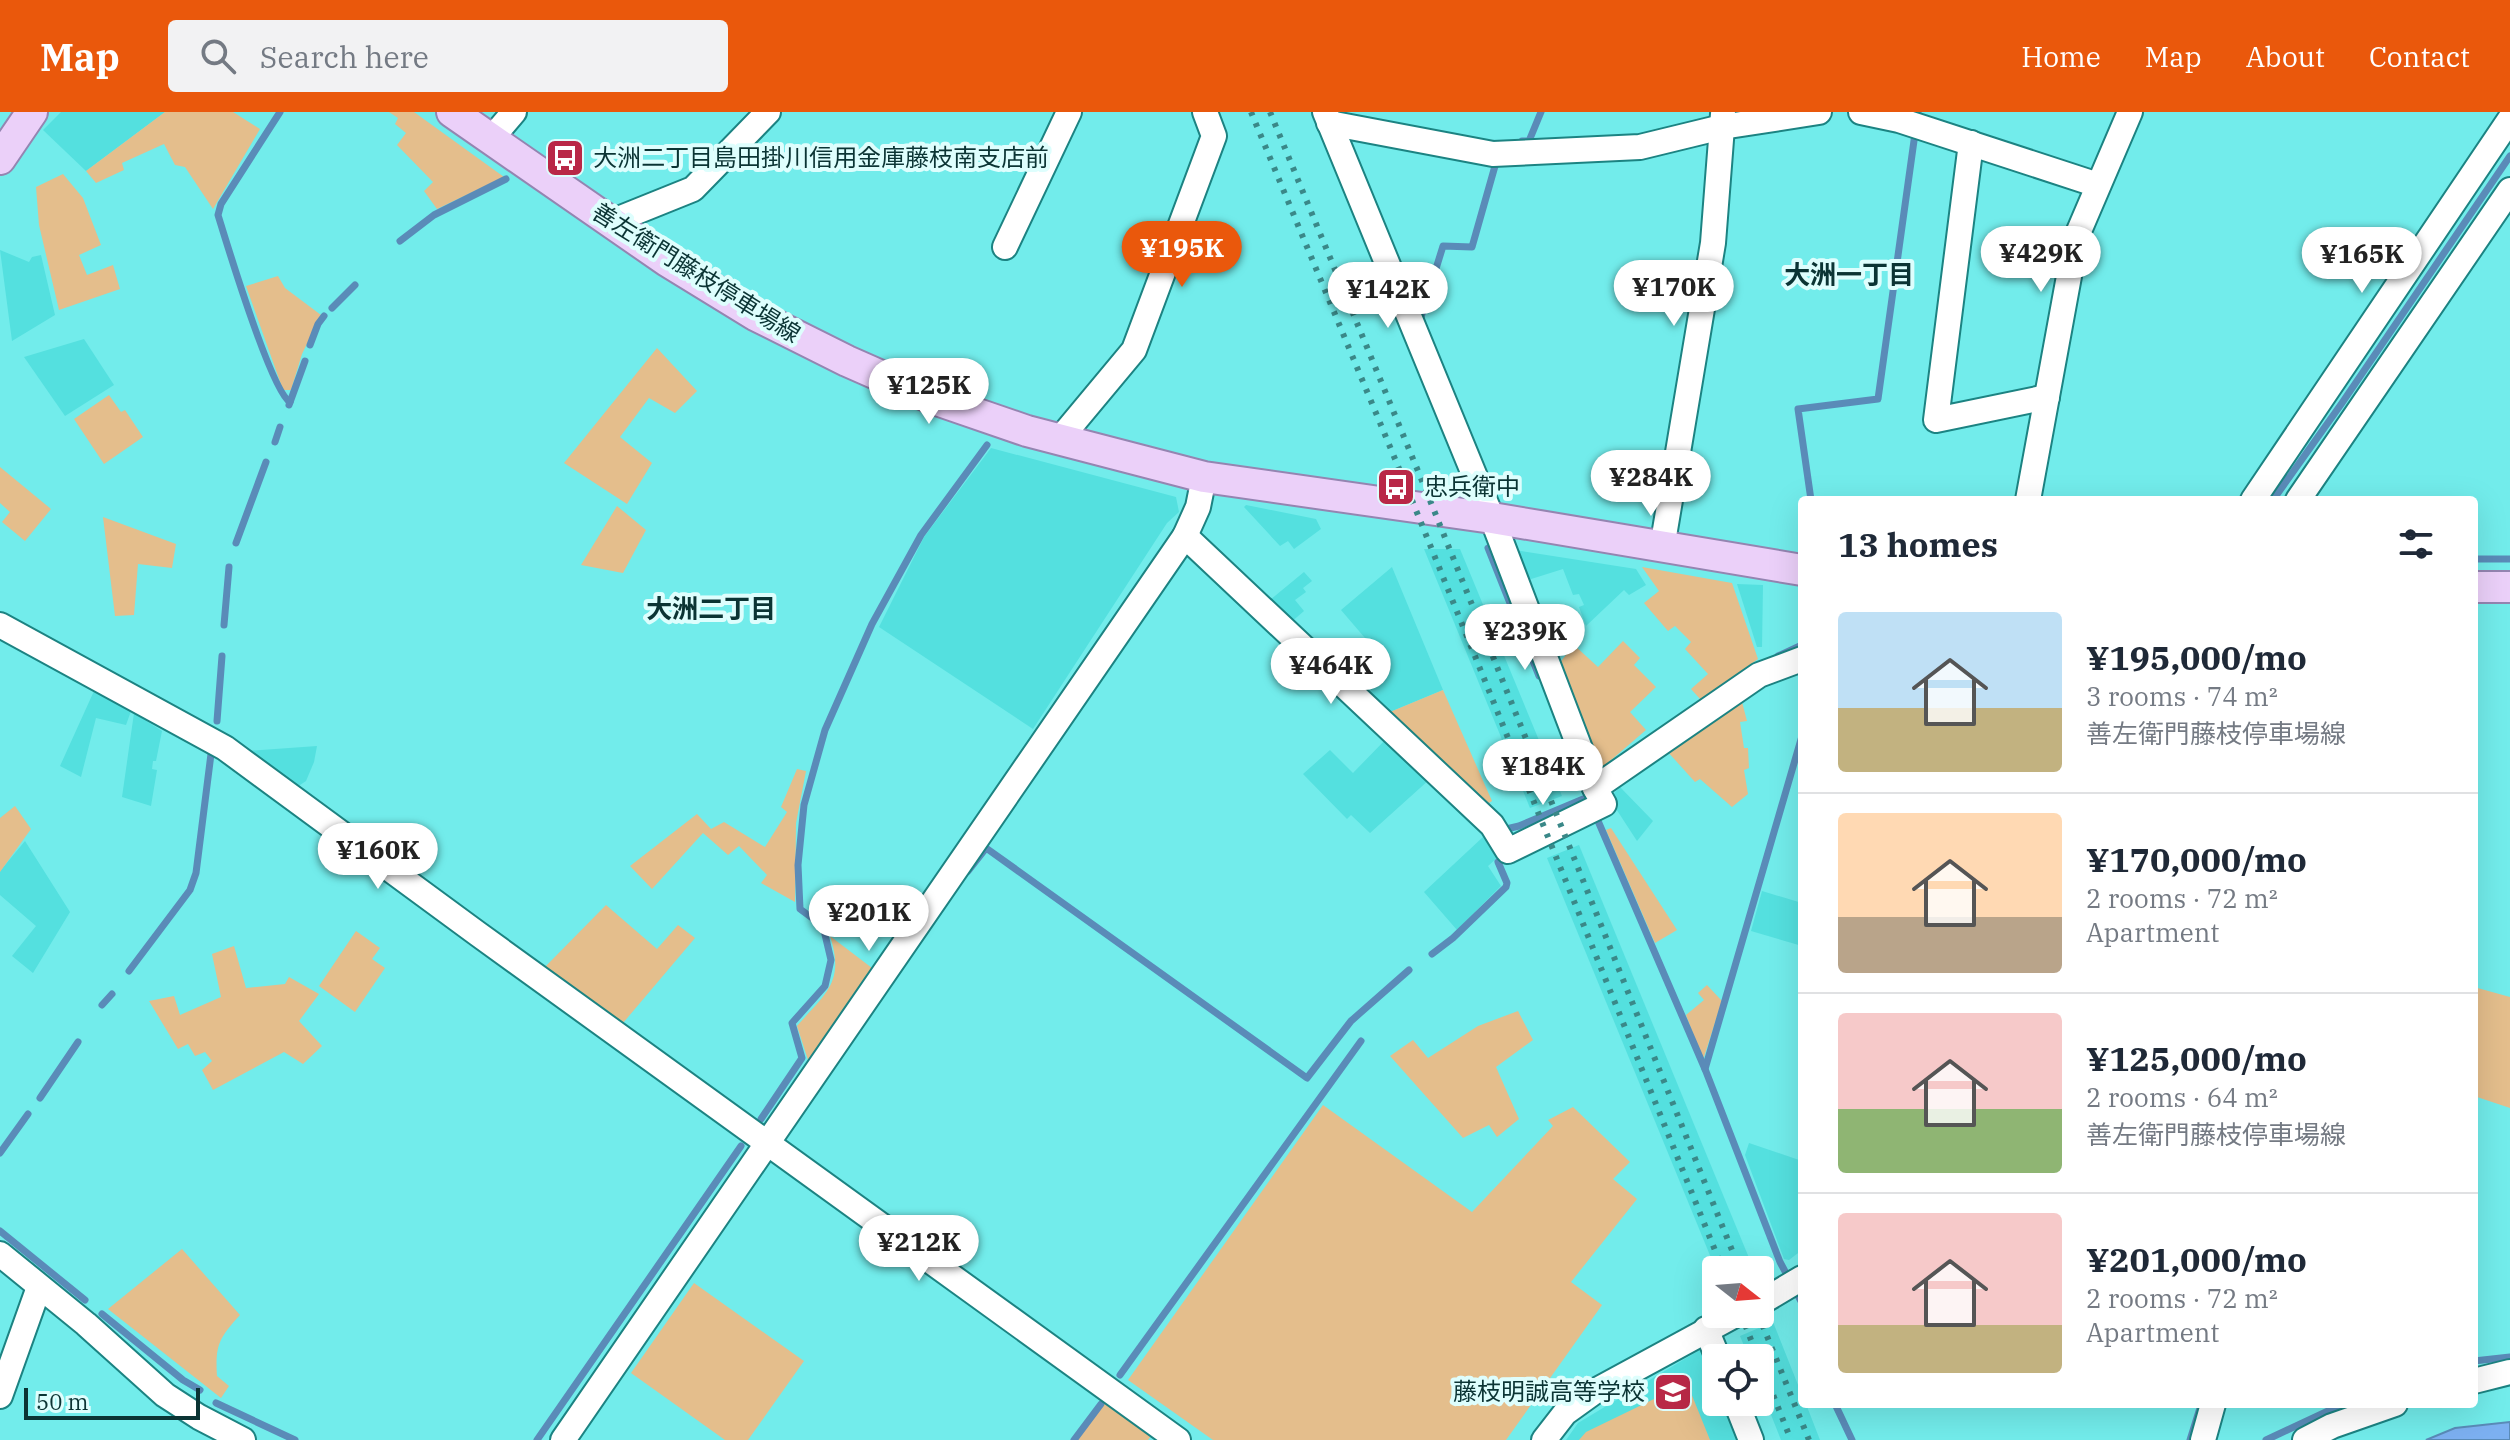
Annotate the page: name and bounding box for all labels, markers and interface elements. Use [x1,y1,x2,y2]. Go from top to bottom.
search box [168,20,728,92]
text: Map [40,32,120,81]
icon: search [196,34,240,78]
text: Search here [260,37,429,76]
text: Home [2021,38,2101,75]
text: Map [2145,38,2202,75]
text: About [2246,38,2325,75]
text: Contact [2369,38,2470,75]
bus stop icon: 大洲二丁目島田掛川信用金庫藤枝南支店前 [544,137,586,179]
place label: 大洲二丁目島田掛川信用金庫藤枝南支店前 [593,141,1049,173]
street label: 善左衛門藤枝停車場線 [586,195,807,349]
pin: ¥195K [1126,221,1238,289]
pin: ¥429K [1985,226,2097,294]
pin: ¥165K [2306,227,2418,295]
text: ¥195K [1140,230,1224,264]
text: ¥429K [1999,235,2083,269]
text: ¥165K [2320,236,2404,270]
district label: 大洲一丁目 [1784,257,1914,291]
pin: ¥170K [1618,260,1730,328]
pin: ¥142K [1332,262,1444,330]
text: ¥170K [1632,269,1716,303]
text: ¥142K [1346,271,1430,305]
pin: ¥125K [873,358,985,426]
text: ¥125K [887,367,971,401]
pin: ¥284K [1595,450,1707,518]
text: ¥284K [1609,459,1693,493]
bus stop icon: 忠兵衛中 [1375,466,1417,508]
place label: 忠兵衛中 [1424,470,1520,502]
text: 13 homes [1838,522,1998,566]
icon: filters [2394,522,2438,566]
district label: 大洲二丁目 [646,591,776,625]
pin: ¥239K [1469,604,1581,672]
text: ¥239K [1483,613,1567,647]
text: ¥195,000/mo [2086,635,2307,679]
pin: ¥464K [1275,638,1387,706]
icon: home [1902,644,1998,740]
text: ¥464K [1289,647,1373,681]
text: 3 rooms · 74 m² [2086,679,2278,713]
text: 善左衛門藤枝停車場線 [2086,716,2346,750]
pin: ¥184K [1487,739,1599,807]
text: ¥184K [1501,748,1585,782]
pin: ¥160K [322,823,434,891]
text: ¥160K [336,832,420,866]
text: ¥170,000/mo [2086,837,2307,881]
icon: home [1902,845,1998,941]
text: 2 rooms · 72 m² [2086,881,2278,915]
pin: ¥201K [813,885,925,953]
text: ¥201K [827,894,911,928]
text: Apartment [2086,915,2219,949]
text: ¥125,000/mo [2086,1036,2307,1080]
icon: home [1902,1045,1998,1141]
text: 2 rooms · 64 m² [2086,1080,2278,1114]
text: 善左衛門藤枝停車場線 [2086,1117,2346,1151]
pin: ¥212K [863,1215,975,1283]
text: ¥212K [877,1224,961,1258]
text: ¥201,000/mo [2086,1237,2307,1281]
icon: home [1902,1245,1998,1341]
north arrow [1702,1256,1774,1328]
map controls [1702,1256,1774,1416]
text: 2 rooms · 72 m² [2086,1281,2278,1315]
text: Apartment [2086,1315,2219,1349]
button: locate [1702,1344,1774,1416]
school or university icon: 藤枝明誠高等学校 [1652,1371,1694,1413]
place label: 藤枝明誠高等学校 [1453,1375,1645,1407]
scale bar [24,1384,200,1420]
text: 50 m [36,1387,88,1416]

